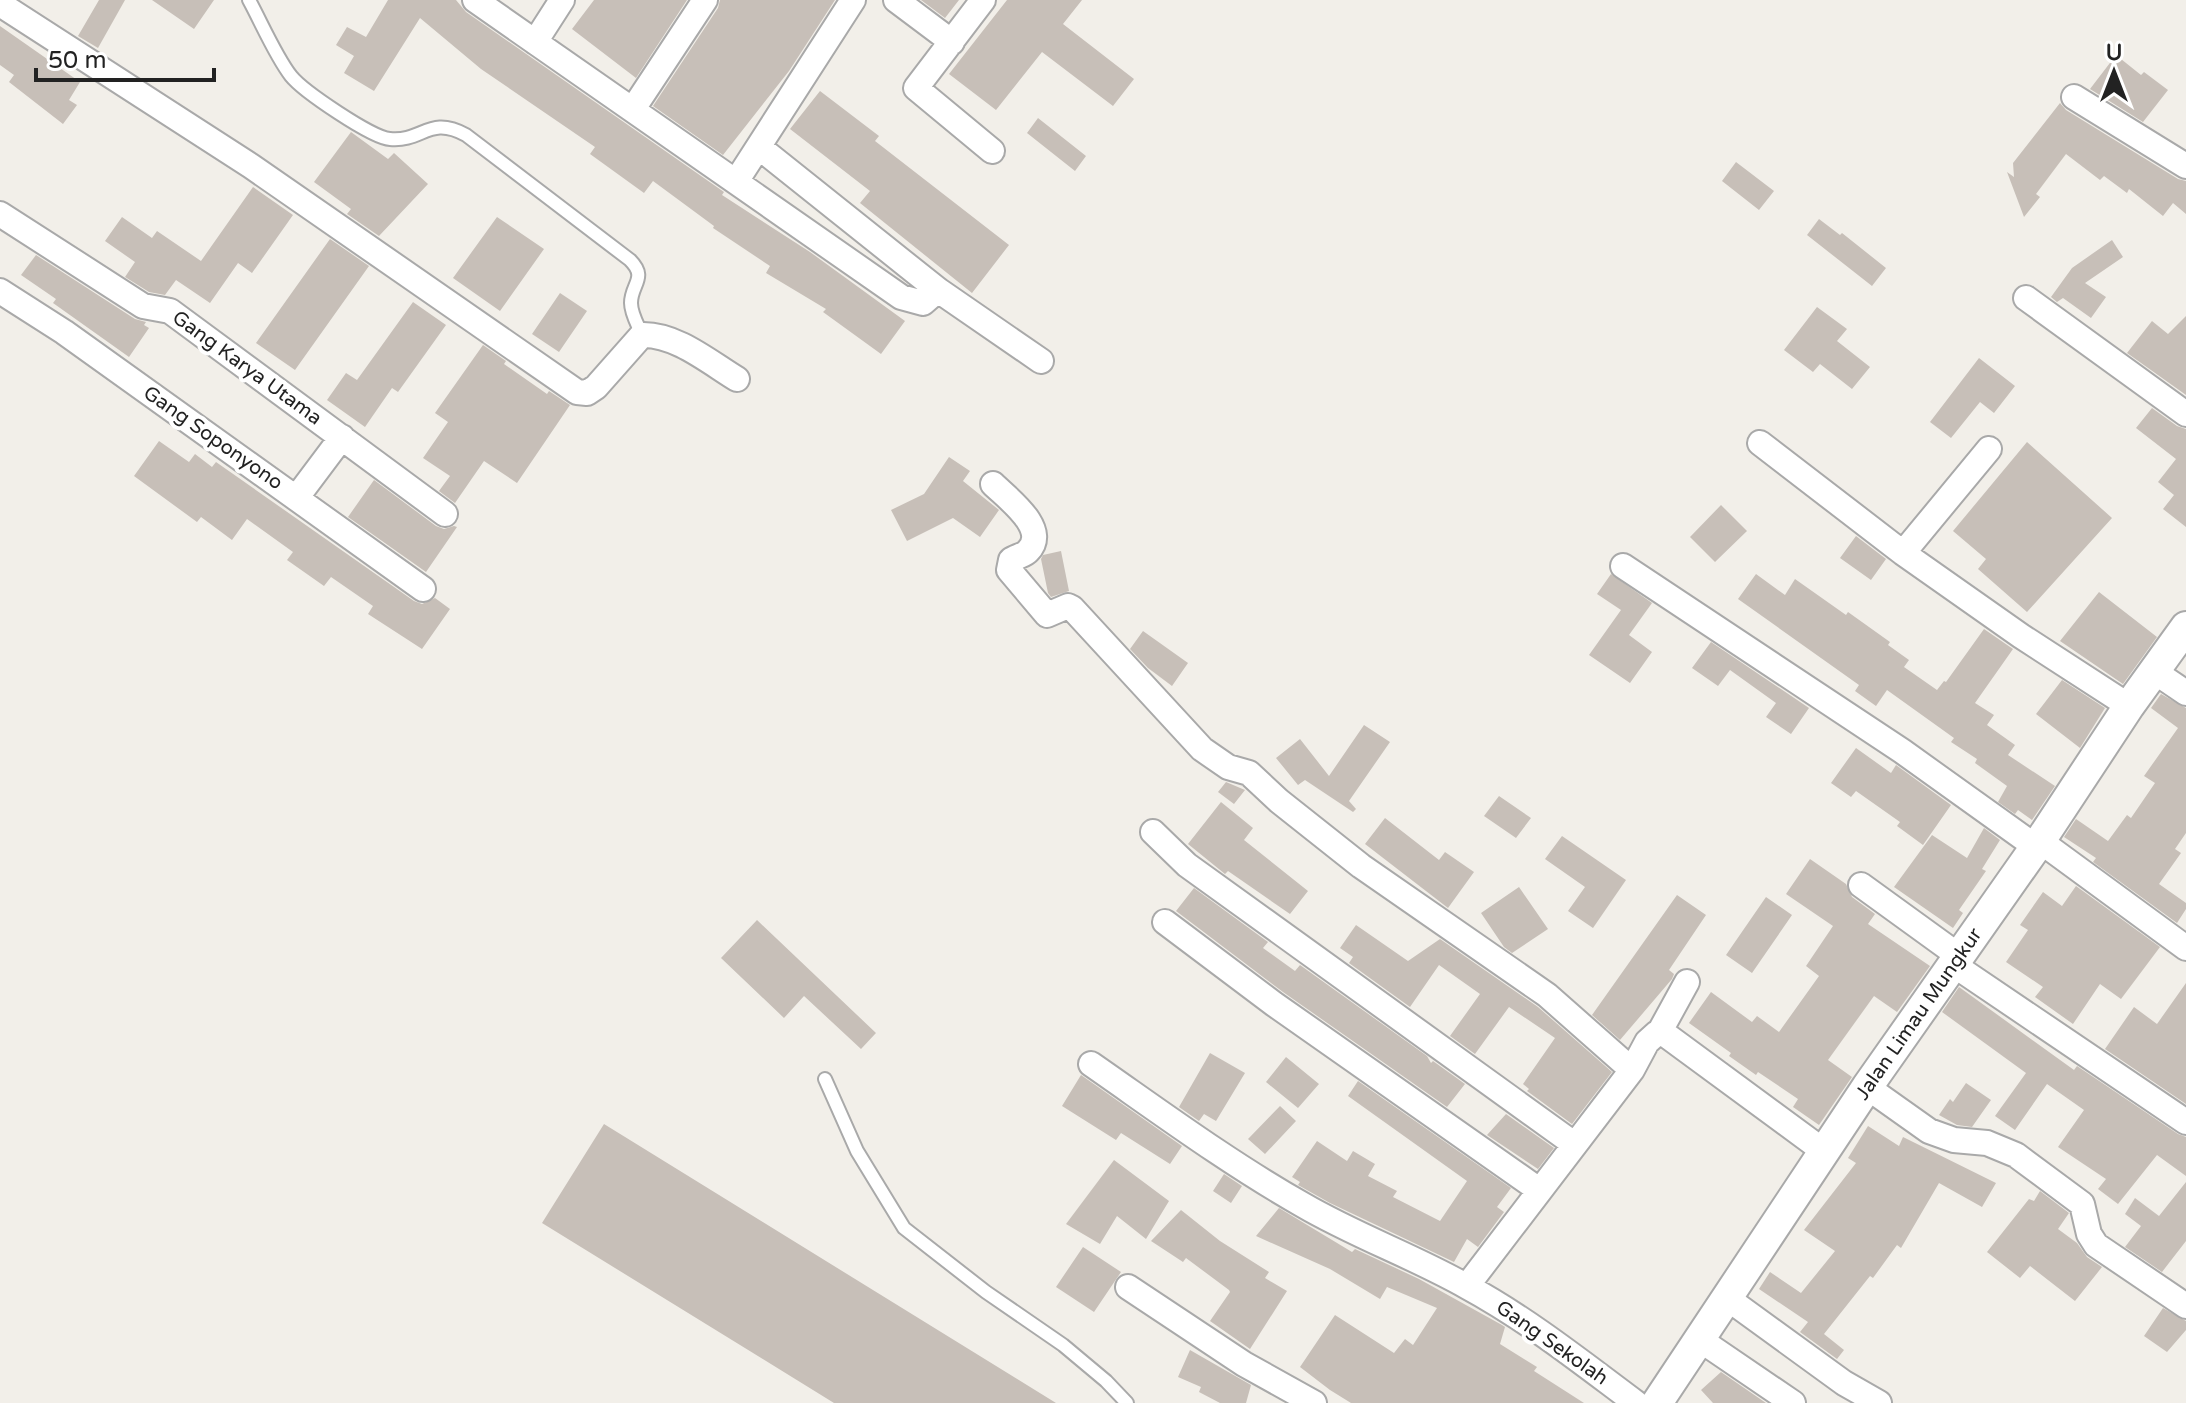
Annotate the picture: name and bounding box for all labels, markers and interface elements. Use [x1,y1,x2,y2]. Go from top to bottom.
scale bar [36,32,214,82]
north arrow [2074,32,2154,112]
text: U [2106,40,2122,66]
text: 50 m [48,46,106,75]
street label: Gang Karya Utama [167,306,327,430]
street label: Gang Soponyono [139,381,287,495]
street label: Jalan Limau Mungkur [1851,923,1988,1105]
street label: Gang Sekolah [1491,1296,1613,1390]

